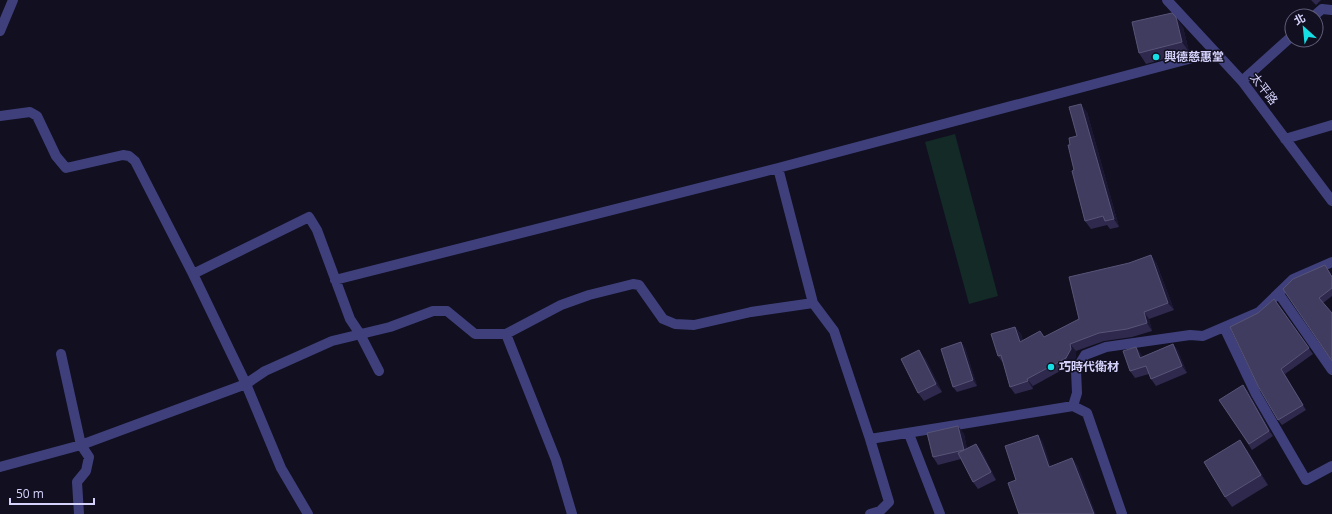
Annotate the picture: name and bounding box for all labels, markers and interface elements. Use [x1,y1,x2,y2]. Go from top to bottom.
north arrow [1284,8,1324,48]
text: 北 [1291,9,1308,28]
place label: 興德慈惠堂 [1164,48,1224,65]
marker: 興德慈惠堂 [1151,52,1161,62]
street label: 太平路 [1247,69,1282,108]
place label: 巧時代衛材 [1059,358,1119,375]
marker: 巧時代衛材 [1046,362,1056,372]
scale bar [10,480,94,506]
text: 50 m [16,485,44,502]

